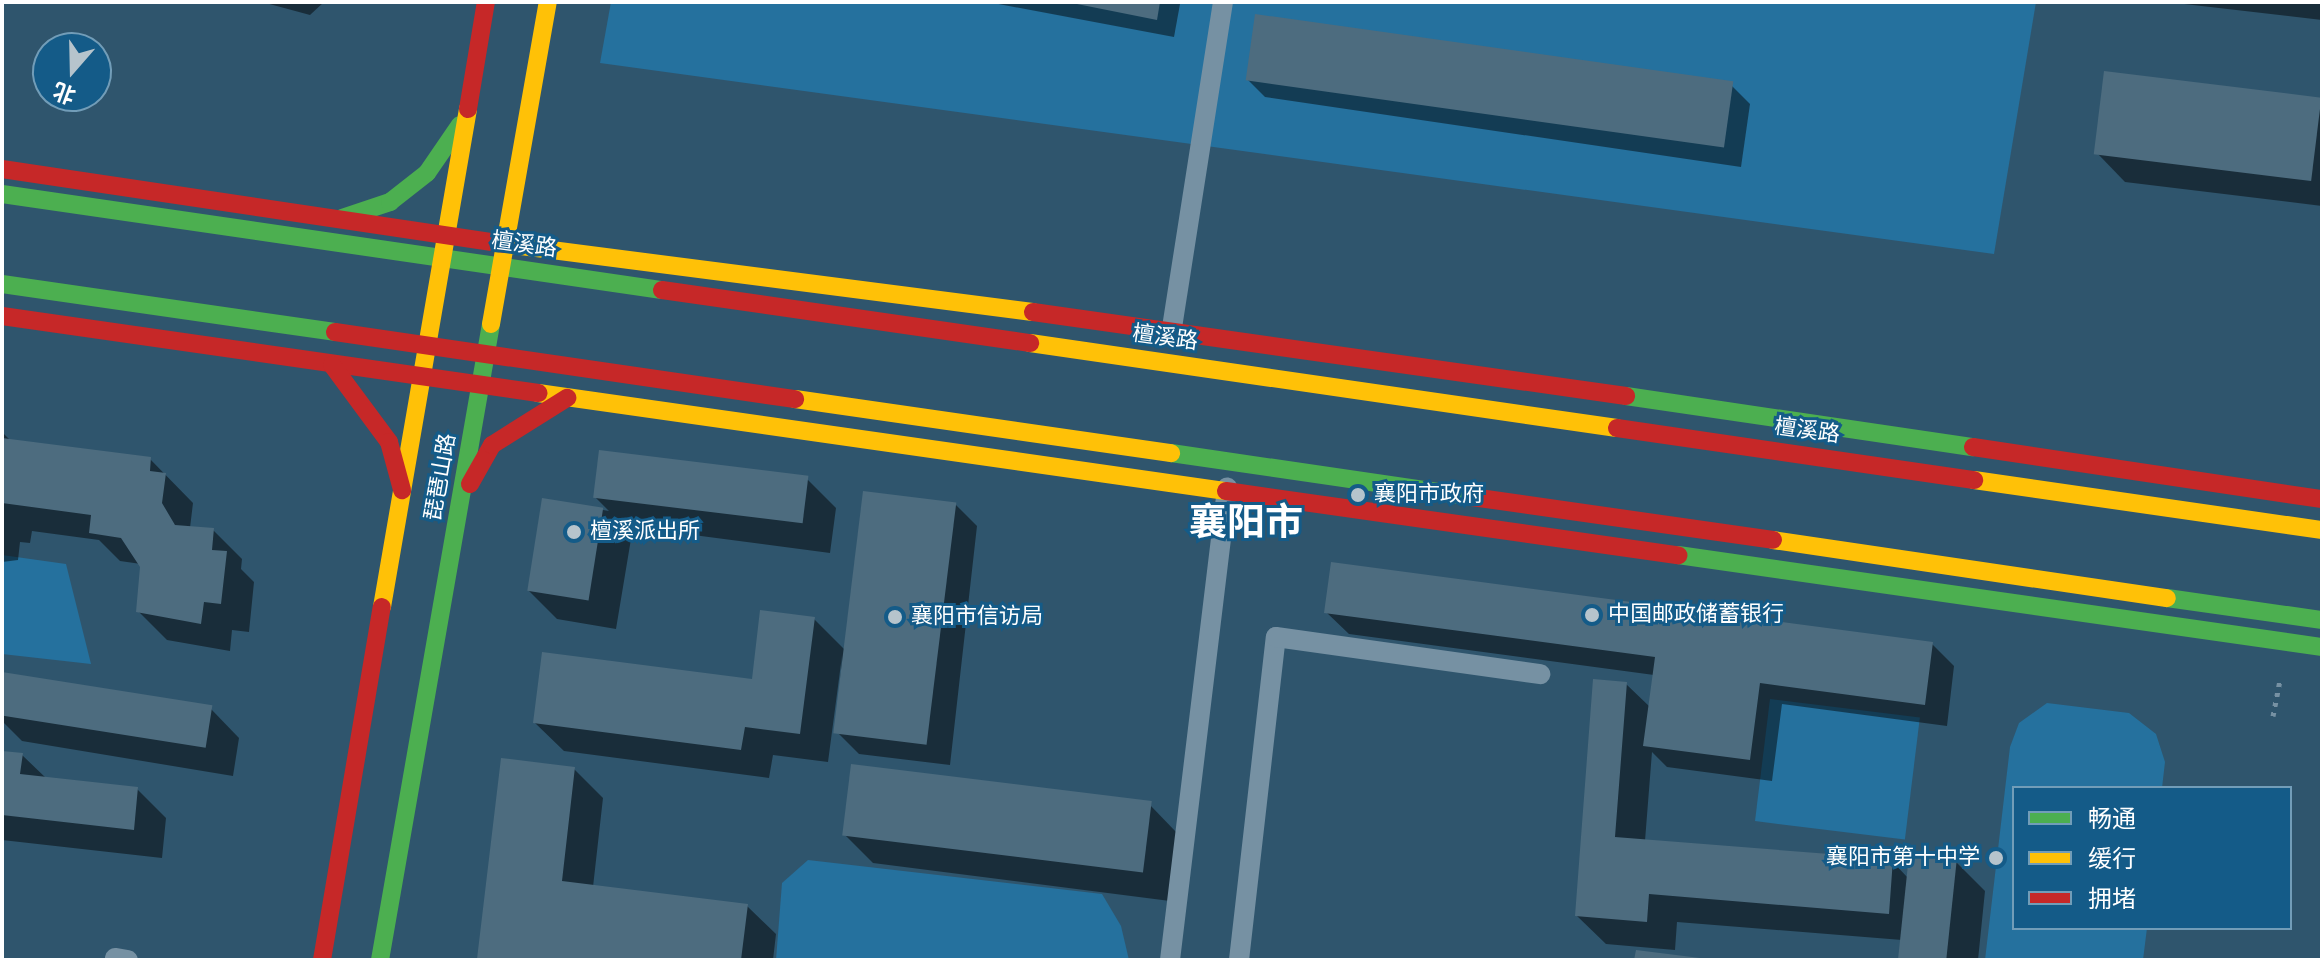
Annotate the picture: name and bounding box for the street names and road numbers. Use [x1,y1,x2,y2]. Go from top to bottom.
street label: 檀溪路 [489,227,559,263]
street label: 檀溪路 [1130,320,1200,356]
street label: 檀溪路 [1772,413,1842,449]
street label: 琵琶山路 [420,431,462,523]

